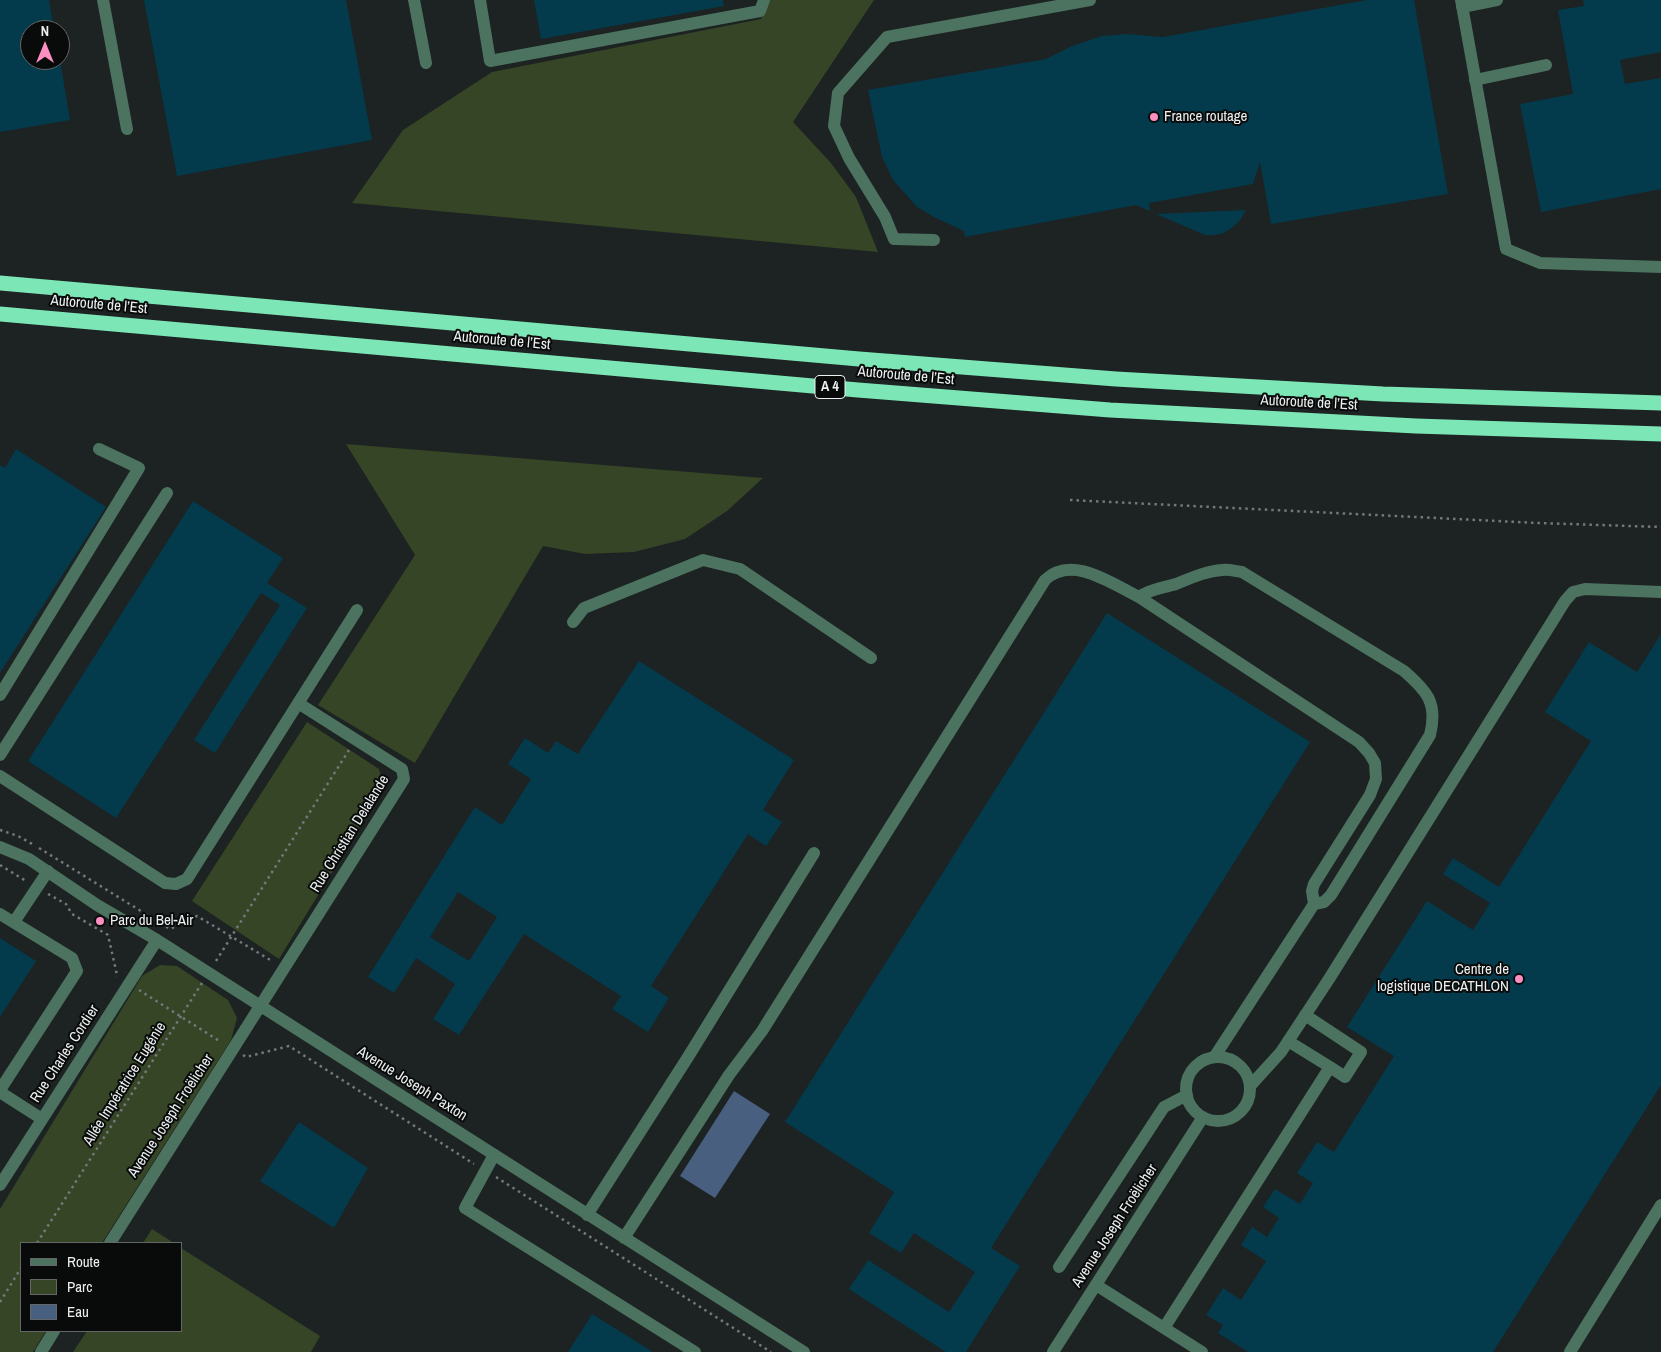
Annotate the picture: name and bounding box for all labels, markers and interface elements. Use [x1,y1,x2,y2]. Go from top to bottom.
north arrow [20,20,70,70]
text: N [41,22,49,40]
place label: France routage [1164,108,1247,126]
marker: France routage [1148,111,1160,123]
street label: Autoroute de l’Est [50,292,148,318]
street label: Autoroute de l’Est [453,328,551,354]
street label: Autoroute de l’Est [857,363,955,389]
road number: A 4 [815,376,845,398]
street label: Autoroute de l’Est [1260,391,1358,415]
street label: Rue Christian Delalande [307,772,393,896]
place label: Parc du Bel-Air [110,912,193,930]
marker: Parc du Bel-Air [94,915,106,927]
place label: Centre de logistique DECATHLON [1377,961,1509,996]
marker: Centre de logistique DECATHLON [1513,973,1525,985]
street label: Rue Charles Cordier [27,1002,103,1106]
street label: Allée Impératrice Eugénie [80,1019,170,1149]
street label: Avenue Joseph Paxton [354,1043,470,1125]
street label: Avenue Joseph Froëlicher [124,1051,218,1181]
street label: Avenue Joseph Froëlicher [1068,1161,1162,1291]
legend [20,1242,182,1332]
text: Route [67,1251,100,1272]
text: Parc [67,1276,92,1297]
text: Eau [67,1301,89,1322]

